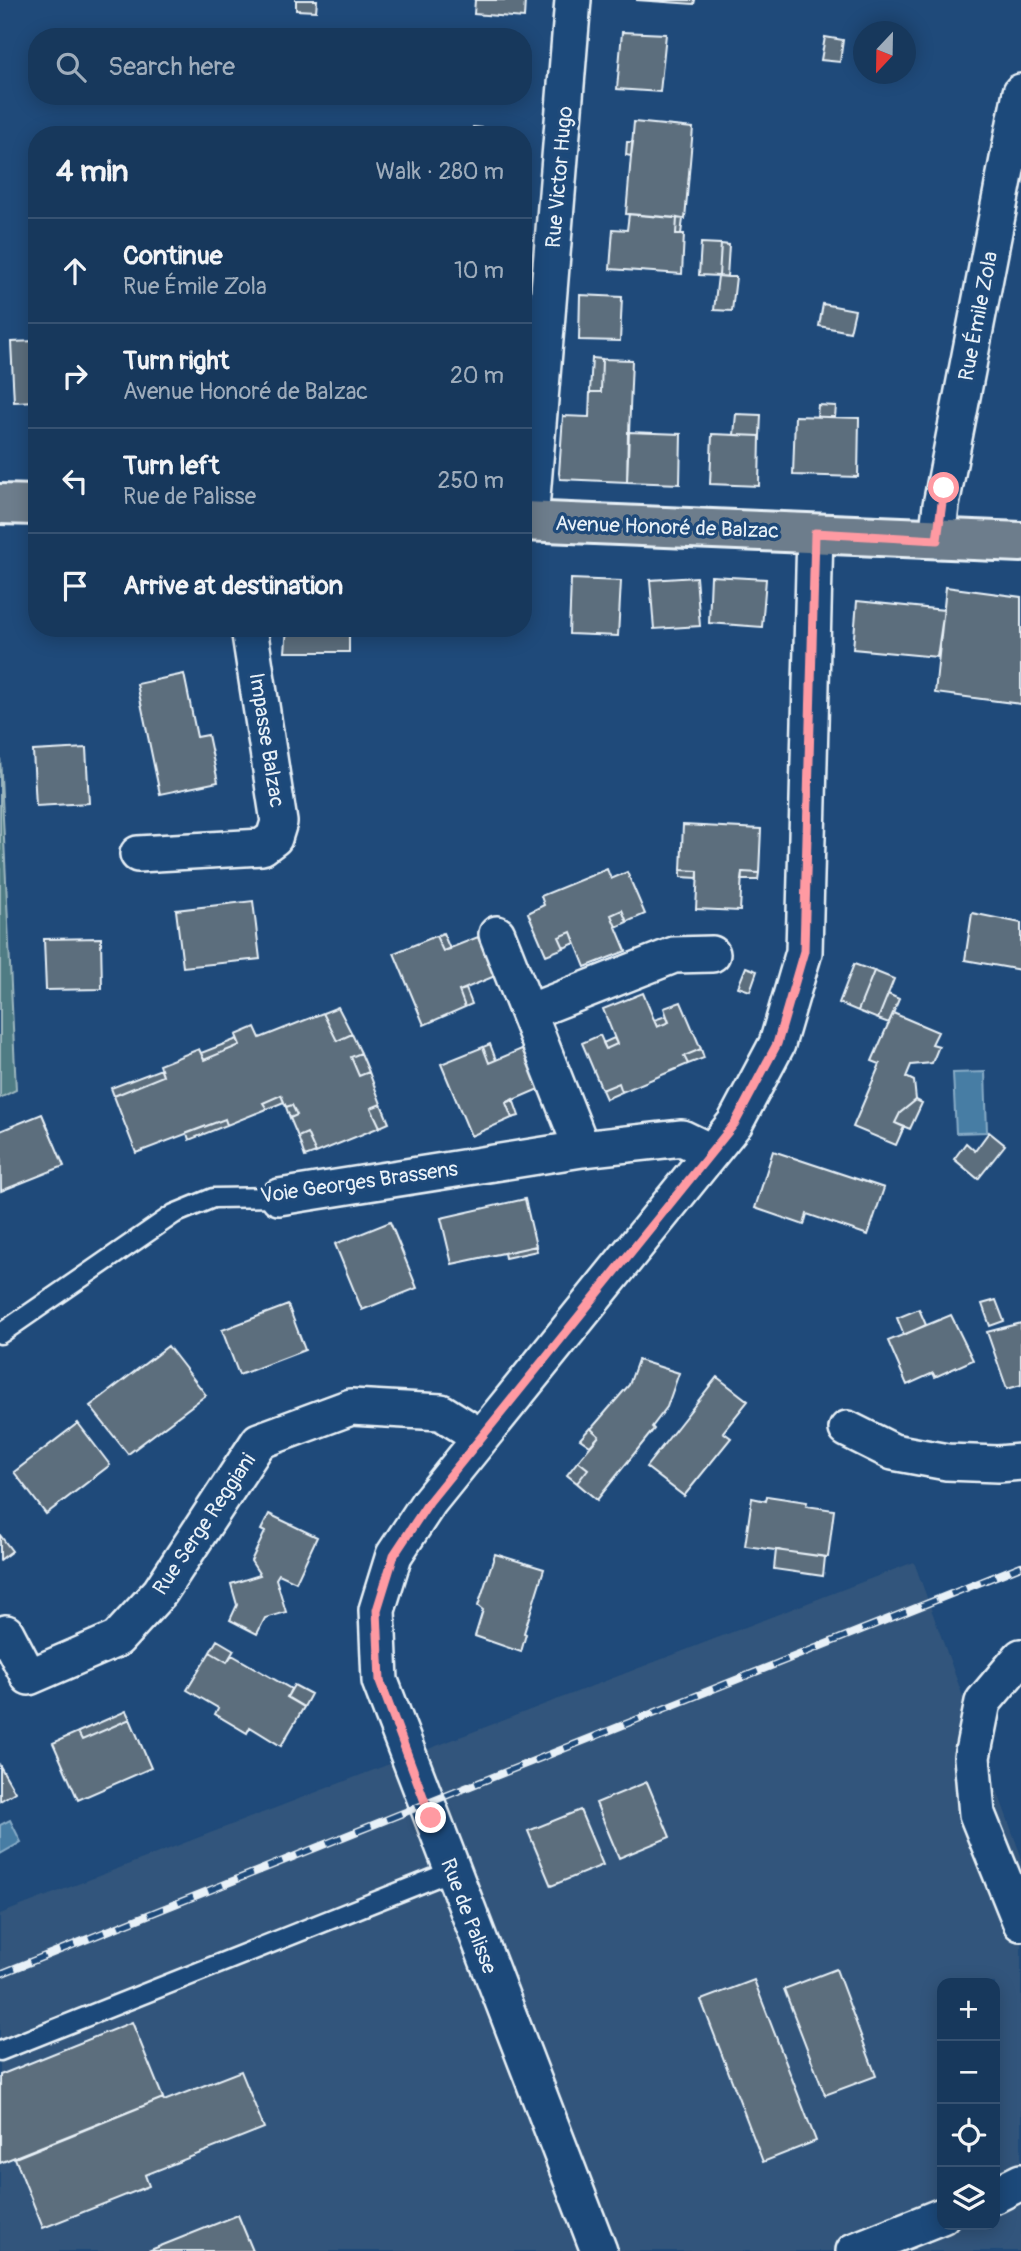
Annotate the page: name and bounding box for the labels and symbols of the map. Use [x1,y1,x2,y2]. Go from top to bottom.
north arrow [853,21,916,84]
street label: Rue Victor Hugo [540,105,579,249]
street label: Rue Émile Zola [953,249,1004,383]
route start [928,472,959,503]
street label: Avenue Honoré de Balzac [555,510,779,545]
street label: Impasse Balzac [243,671,290,809]
street label: Voie Georges Brassens [259,1155,460,1210]
street label: Rue Serge Reggiani [147,1448,262,1600]
route end [415,1802,446,1833]
street label: Rue de Palisse [434,1855,503,1978]

